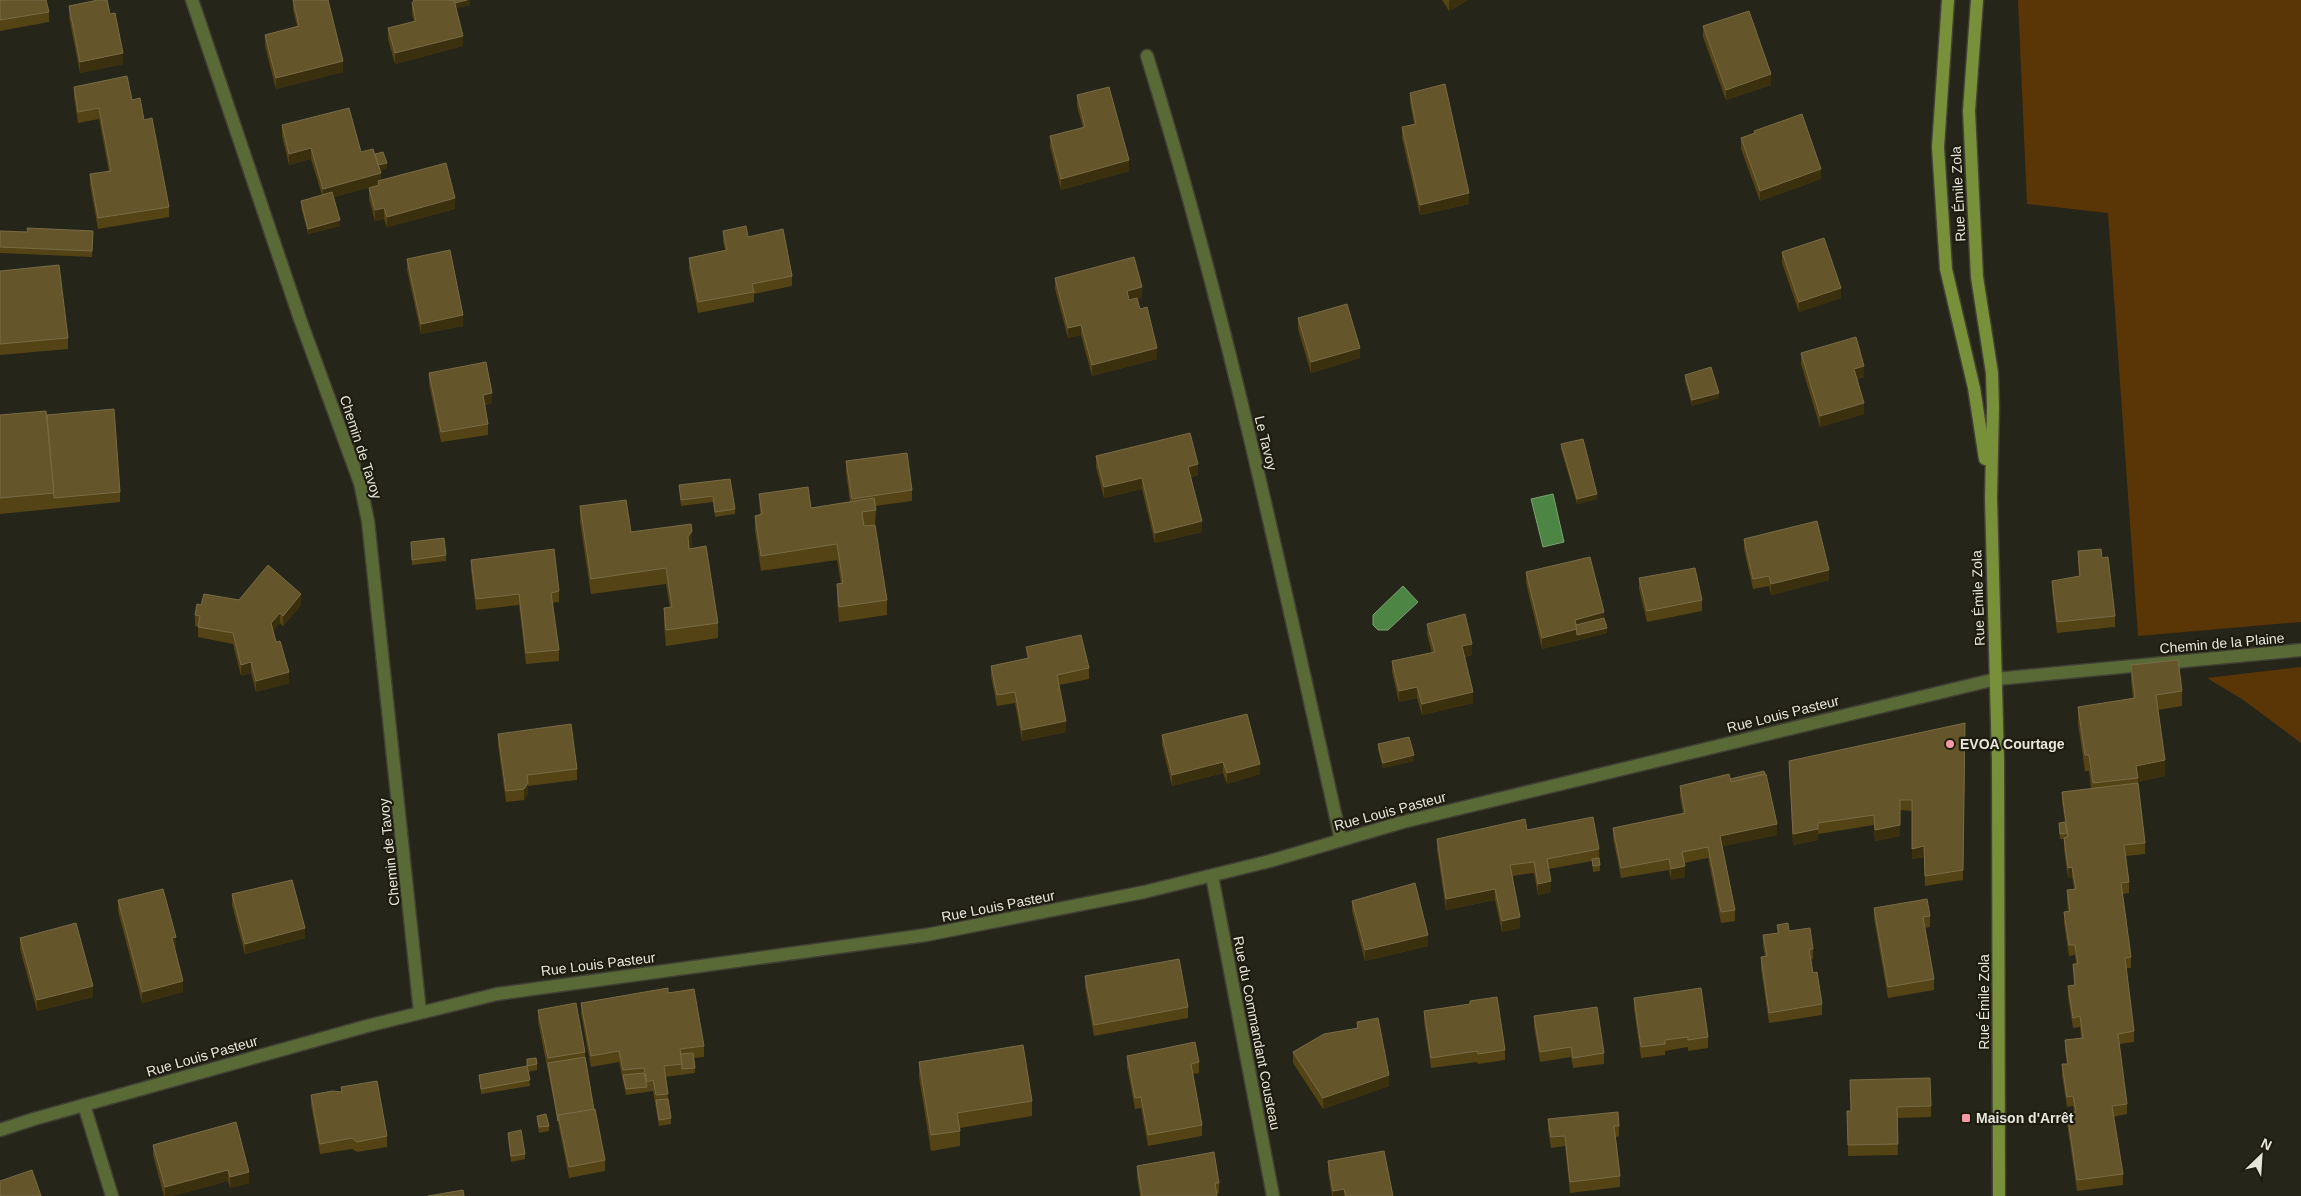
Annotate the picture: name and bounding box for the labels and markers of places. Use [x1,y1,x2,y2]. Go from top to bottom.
place label: EVOA Courtage [1960,736,2065,752]
marker: EVOA Courtage [1944,738,1956,750]
place label: Maison d'Arrêt [1976,1110,2074,1126]
marker: Maison d'Arrêt [1960,1112,1972,1124]

